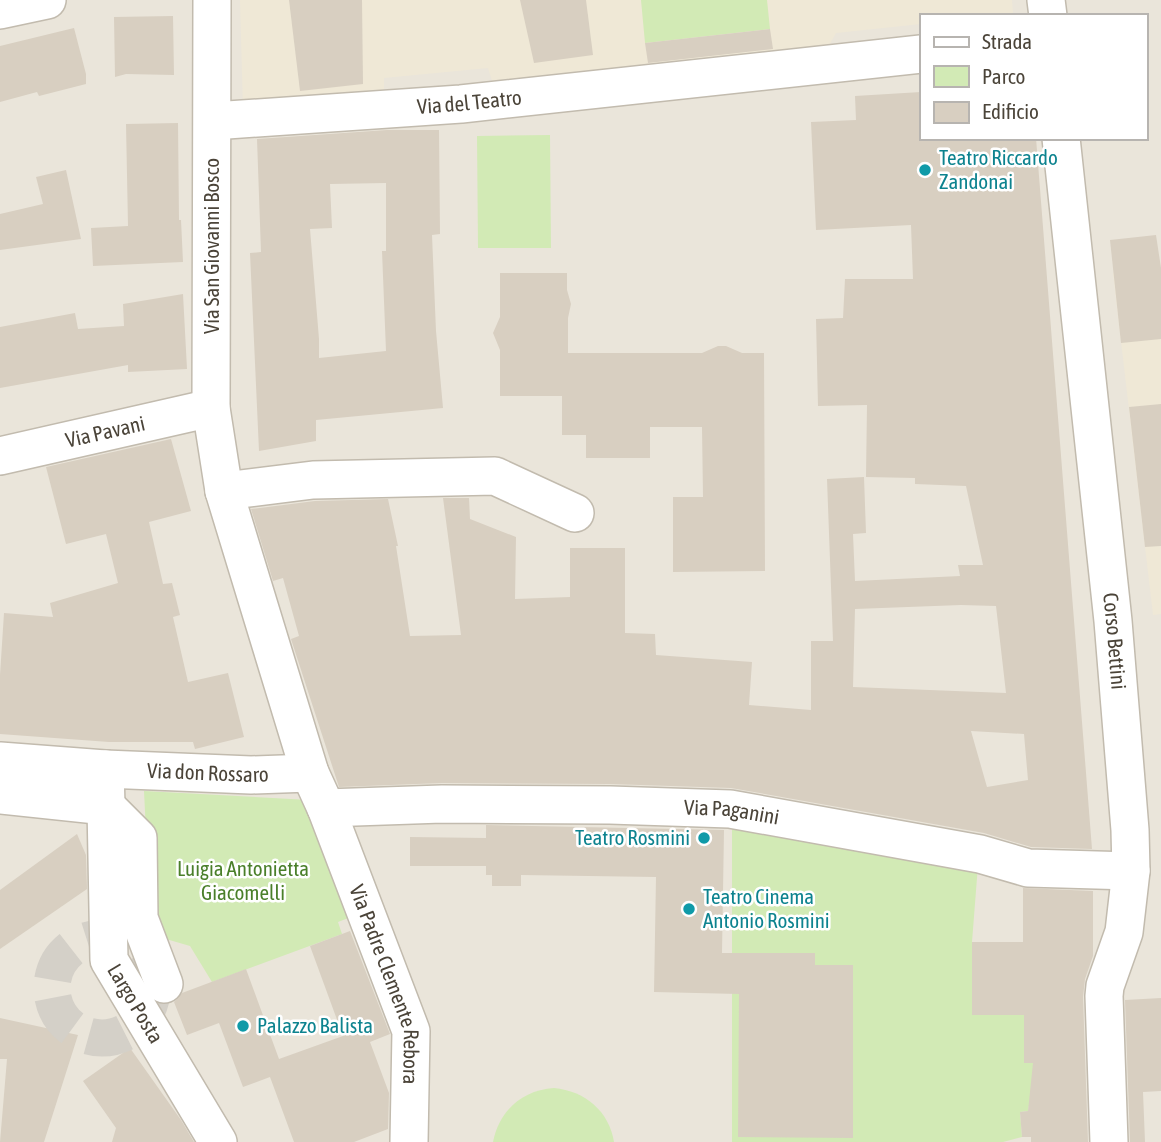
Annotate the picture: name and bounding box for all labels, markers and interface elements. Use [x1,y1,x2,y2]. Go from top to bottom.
legend [920,14,1147,140]
text: Strada [982,29,1032,53]
text: Parco [982,64,1025,88]
street label: Via del Teatro [416,84,523,118]
text: Edificio [982,99,1039,123]
place label: Teatro Riccardo Zandonai [939,145,1058,193]
street label: Via San Giovanni Bosco [199,158,223,334]
marker: Teatro Riccardo Zandonai [917,162,933,178]
street label: Via Pavani [63,410,147,452]
street label: Corso Bettini [1099,591,1132,690]
street label: Via don Rossaro [147,758,269,786]
street label: Via Paganini [684,794,781,829]
place label: Teatro Rosmini [575,825,690,849]
marker: Teatro Rosmini [696,830,712,846]
park label: Luigia Antonietta Giacomelli [177,856,309,904]
street label: Via Padre Clemente Rebora [345,881,424,1085]
place label: Teatro Cinema Antonio Rosmini [703,884,830,932]
marker: Teatro Cinema Antonio Rosmini [681,901,697,917]
street label: Largo Posta [103,959,169,1047]
place label: Palazzo Balista [257,1013,373,1037]
marker: Palazzo Balista [235,1018,251,1034]

